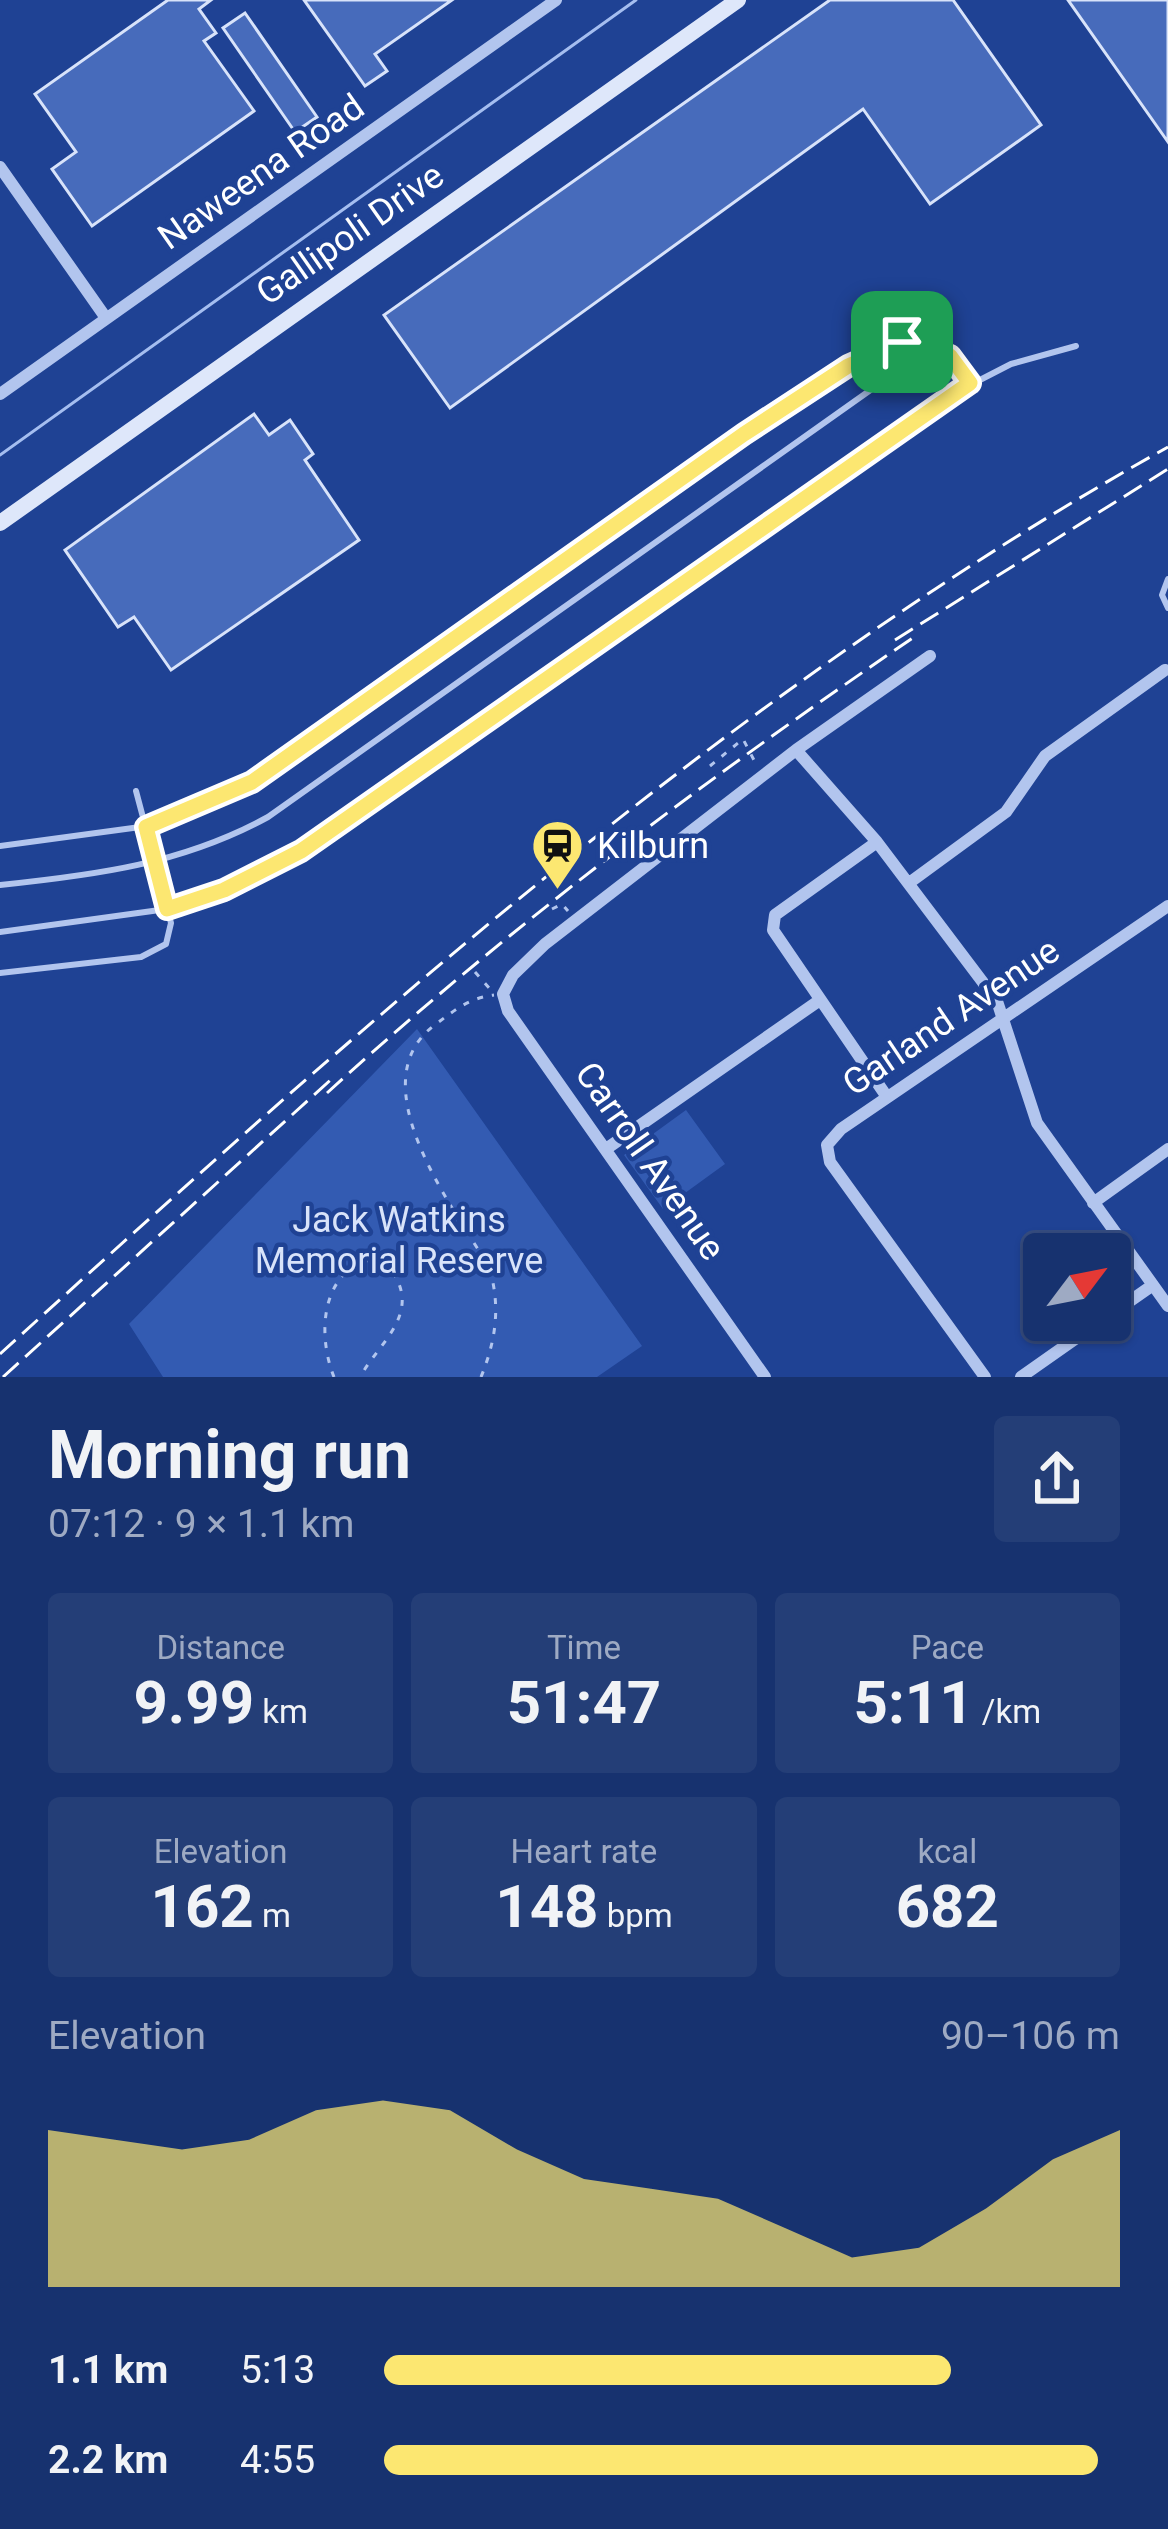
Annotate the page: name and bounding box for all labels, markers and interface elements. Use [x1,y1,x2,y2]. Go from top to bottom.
street label: Naweena Road [150,86,372,258]
street label: Gallipoli Drive [248,154,452,314]
pin [851,291,953,393]
icon: arrive [869,309,935,375]
station icon: Kilburn [530,818,586,892]
place label: Kilburn [597,825,709,867]
street label: Garland Avenue [835,929,1067,1105]
street label: Carroll Avenue [566,1054,734,1268]
park label: Jack Watkins Memorial Reserve [255,1199,543,1282]
north arrow [1023,1233,1131,1341]
map controls [1023,1233,1131,1341]
button: share [994,1416,1120,1542]
text: Morning run [48,1417,411,1494]
text: 07:12 · 9 × 1.1 km [48,1501,355,1547]
text: Distance [156,1628,285,1667]
text: Time [547,1628,621,1667]
text: Pace [911,1628,984,1667]
text: 9.99 [133,1667,254,1738]
text: 51:47 [507,1667,661,1738]
text: 5:11 [854,1667,974,1738]
text: km [254,1692,308,1731]
text: /km [974,1692,1041,1731]
text: Elevation [154,1832,287,1871]
text: Heart rate [511,1832,657,1871]
text: kcal [918,1832,977,1871]
text: 162 [150,1871,254,1942]
text: 148 [495,1871,599,1942]
text: 682 [896,1871,999,1942]
text: m [254,1896,291,1935]
text: bpm [599,1896,673,1935]
text: Elevation [48,2013,206,2059]
text: 90–106 m [941,2013,1120,2059]
text: 1.1 km [48,2347,168,2393]
text: 5:13 [240,2347,315,2393]
text: 2.2 km [48,2437,168,2483]
text: 4:55 [240,2437,315,2483]

